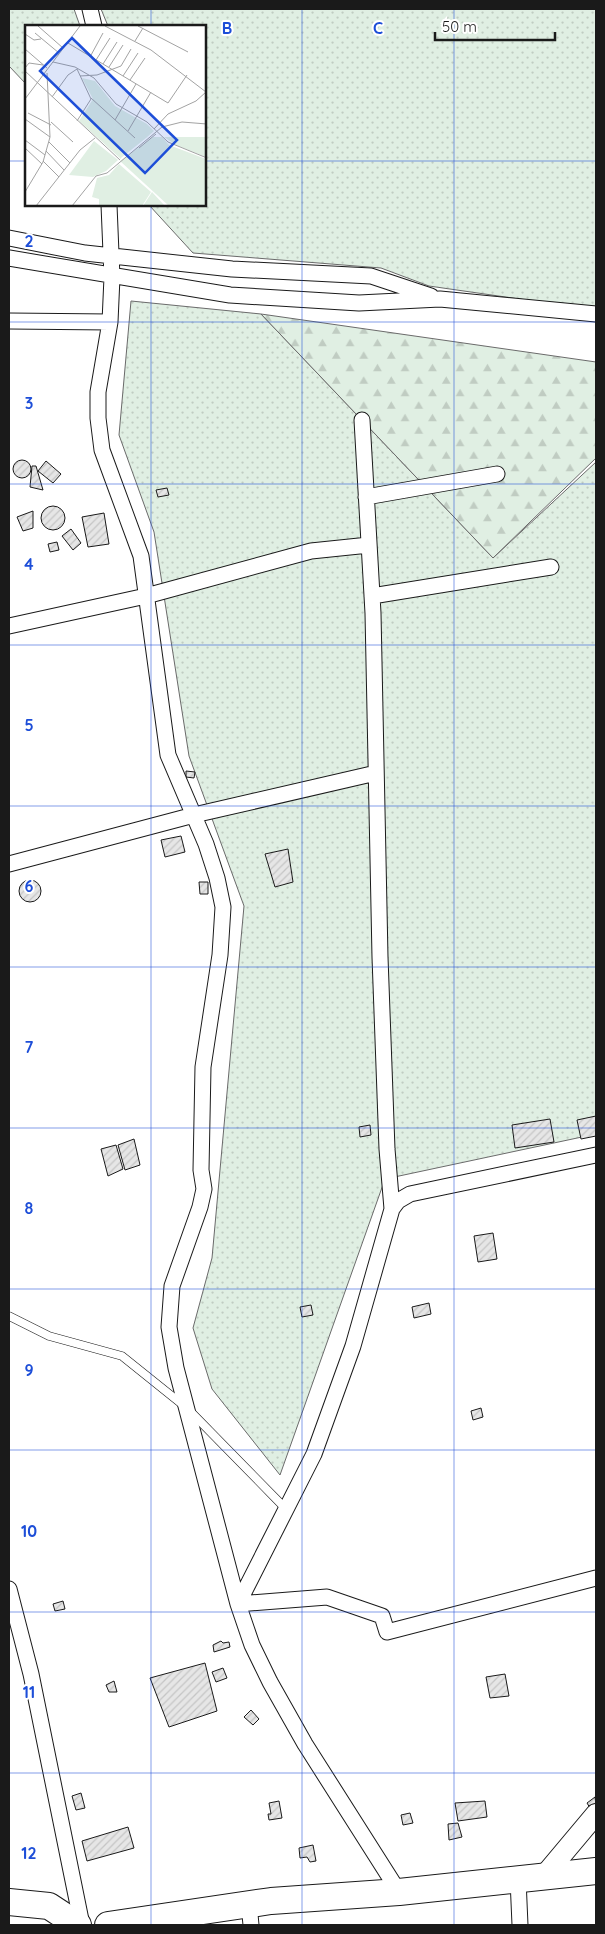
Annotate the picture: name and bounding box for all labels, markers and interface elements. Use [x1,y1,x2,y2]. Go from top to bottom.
scale bar [435,10,555,42]
text: 50 m [442,17,477,36]
text: B [222,18,232,38]
text: C [373,18,383,38]
inset map [25,25,206,206]
text: 2 [24,231,34,251]
text: 3 [25,393,33,413]
text: 4 [24,554,34,574]
text: 5 [24,715,34,735]
text: 6 [25,876,34,896]
text: 7 [25,1037,34,1057]
text: 8 [25,1198,34,1218]
text: 9 [24,1360,34,1380]
text: 10 [21,1521,37,1541]
text: 11 [23,1682,35,1702]
text: 12 [21,1843,37,1863]

